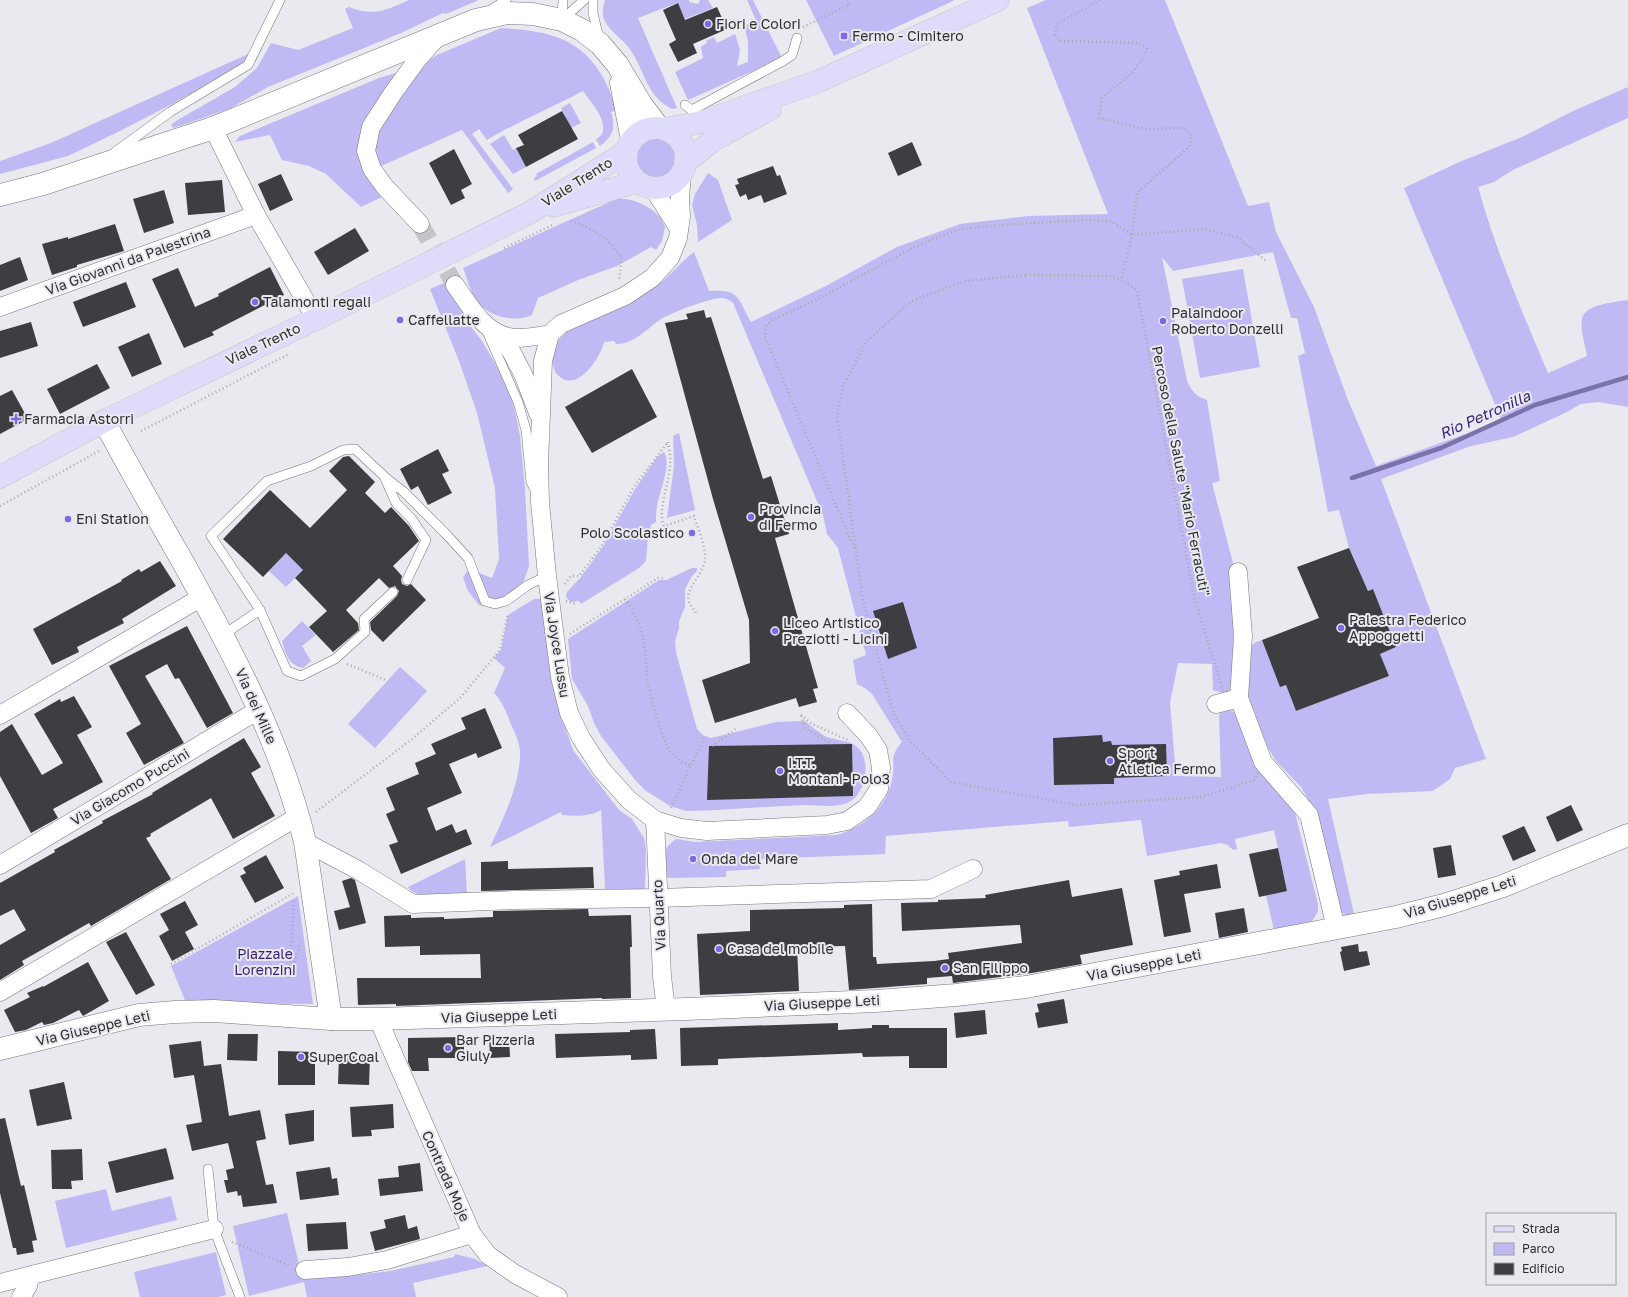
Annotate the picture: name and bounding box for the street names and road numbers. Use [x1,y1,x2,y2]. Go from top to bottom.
street label: Viale Trento [538,153,615,210]
street label: Via Giovanni da Palestrina [43,223,213,298]
street label: Viale Trento [223,319,303,368]
street label: Percoso della Salute "Mario Ferracuti" [1149,344,1214,597]
street label: Via Joyce Lussu [541,591,574,699]
street label: Via dei Mille [232,665,281,746]
street label: Via Giacomo Puccini [67,744,192,829]
street label: Via Giuseppe Leti [1402,871,1518,922]
street label: Via Quarto [648,879,669,951]
street label: Via Giuseppe Leti [1085,945,1203,984]
street label: Via Giuseppe Leti [763,991,881,1014]
street label: Via Giuseppe Leti [441,1005,557,1026]
street label: Via Giuseppe Leti [34,1006,151,1049]
street label: Contrada Moje [419,1128,474,1224]

